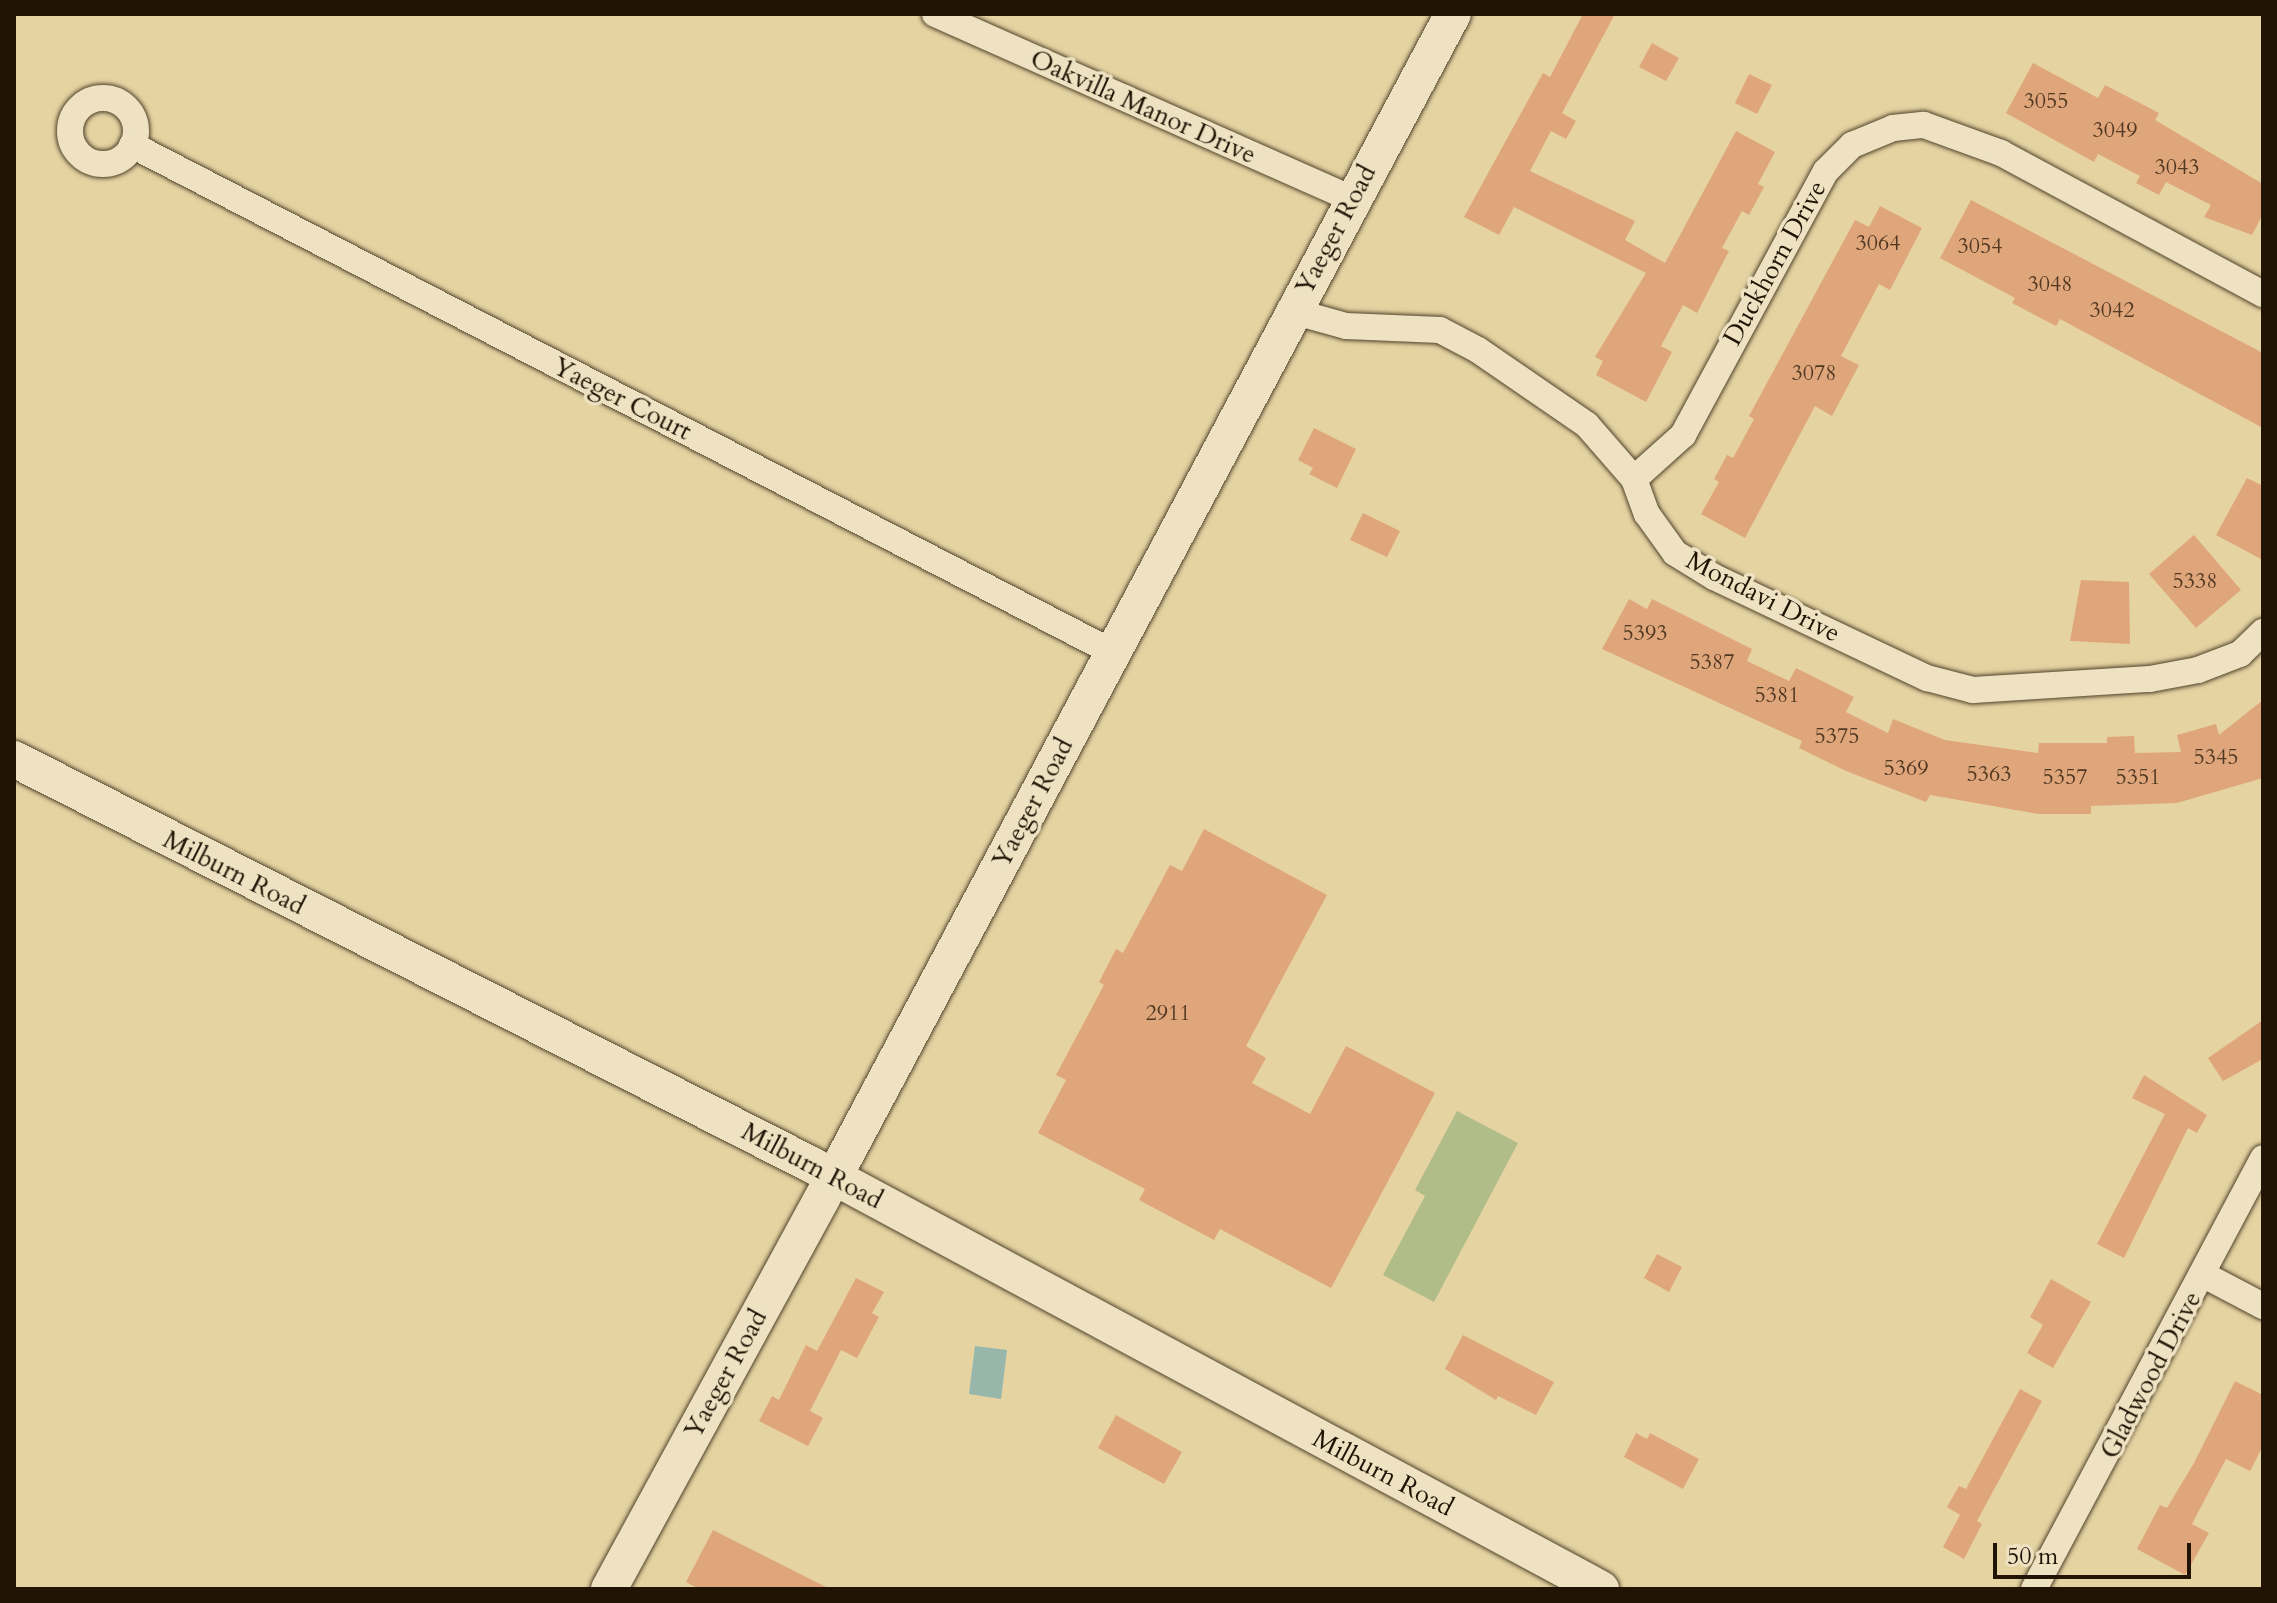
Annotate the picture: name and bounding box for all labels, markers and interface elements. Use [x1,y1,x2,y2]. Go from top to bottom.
street label: Oakvilla Manor Drive [1025,43,1261,171]
house number: 3055 [2023,89,2069,115]
house number: 3049 [2092,118,2138,144]
house number: 3043 [2154,155,2200,181]
street label: Yaeger Road [1289,160,1383,300]
street label: Duckhorn Drive [1717,175,1833,351]
house number: 3064 [1855,231,1901,257]
house number: 3054 [1957,234,2003,260]
house number: 3048 [2027,272,2073,298]
house number: 3042 [2089,298,2135,324]
street label: Yaeger Court [548,351,696,447]
house number: 3078 [1791,361,1837,387]
street label: Mondavi Drive [1681,545,1845,649]
house number: 5338 [2172,569,2218,595]
house number: 5393 [1622,621,1668,647]
house number: 5387 [1689,650,1735,676]
house number: 5381 [1754,683,1800,709]
house number: 5375 [1814,724,1860,750]
street label: Yaeger Road [986,733,1080,873]
house number: 5345 [2193,745,2239,771]
house number: 5369 [1883,756,1929,782]
house number: 5363 [1966,762,2012,788]
house number: 5357 [2042,765,2088,791]
house number: 5351 [2115,765,2161,791]
street label: Milburn Road [158,824,310,922]
house number: 2911 [1145,1001,1191,1027]
street label: Milburn Road [736,1116,888,1216]
street label: Gladwood Drive [2094,1286,2208,1464]
street label: Yaeger Road [678,1304,774,1444]
street label: Milburn Road [1307,1423,1459,1523]
scale bar [1997,1527,2195,1577]
text: 50 m [2007,1540,2058,1573]

